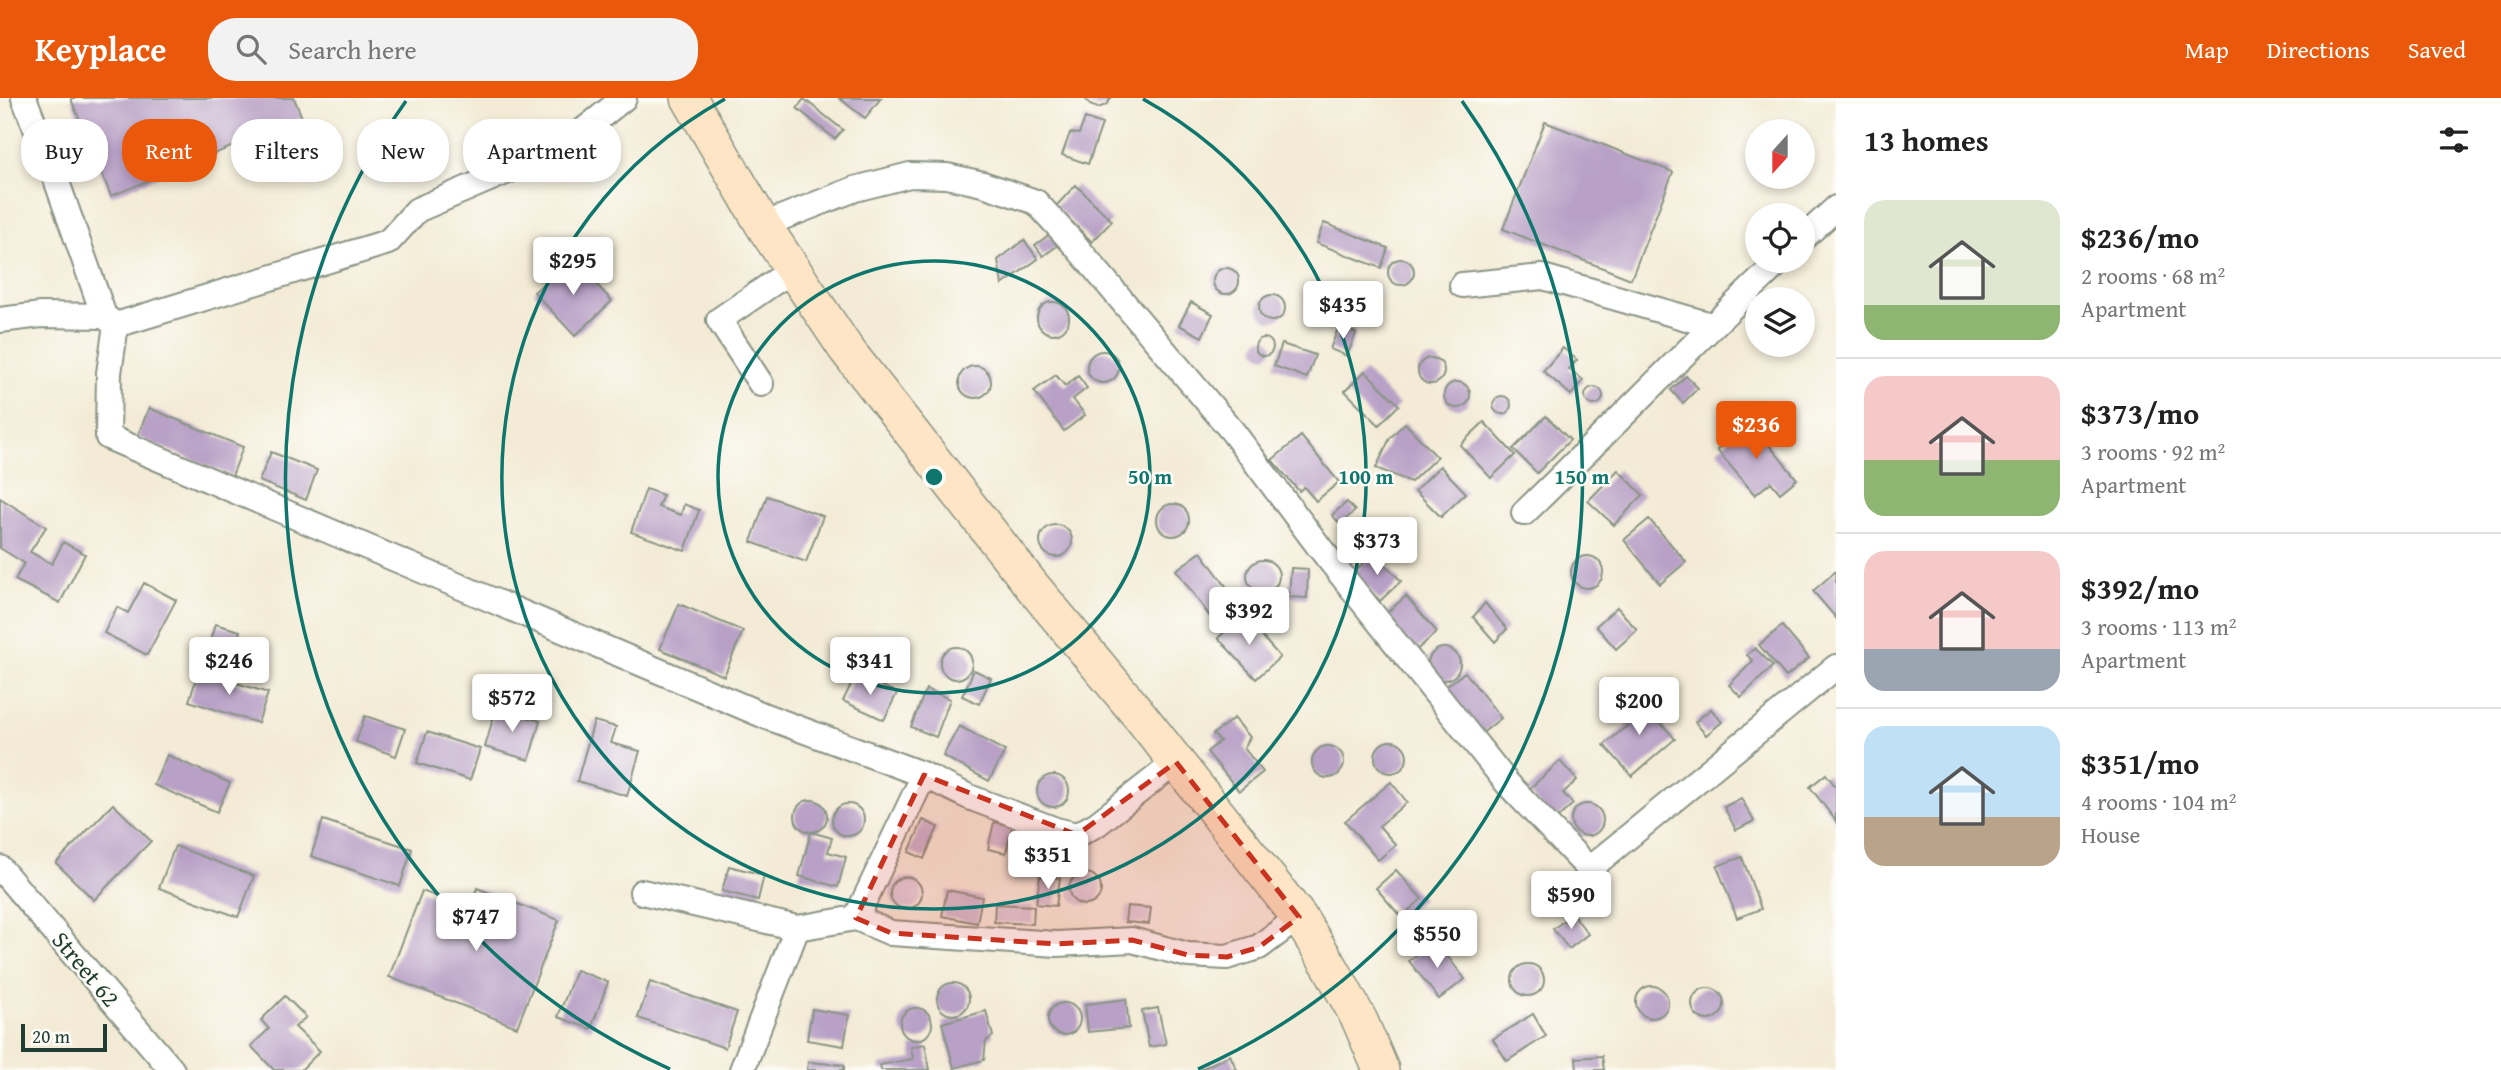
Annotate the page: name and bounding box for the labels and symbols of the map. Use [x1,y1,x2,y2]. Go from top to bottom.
north arrow [1745,119,1815,189]
pin: $295 [532,238,614,297]
pin: $435 [1302,282,1384,341]
pin: $236 [1715,402,1797,461]
text: 50 m [1128,461,1172,492]
text: 100 m [1338,461,1394,492]
text: 150 m [1554,461,1610,492]
centre of rings [922,465,946,489]
pin: $373 [1336,518,1418,577]
pin: $392 [1208,588,1290,647]
pin: $246 [188,638,270,697]
pin: $341 [829,638,911,697]
pin: $572 [471,674,553,734]
pin: $200 [1598,678,1680,737]
pin: $351 [1007,832,1089,891]
pin: $590 [1530,872,1612,931]
pin: $747 [435,894,517,953]
pin: $550 [1396,910,1478,970]
street label: Street 62 [44,924,128,1014]
scale bar [21,1021,107,1053]

